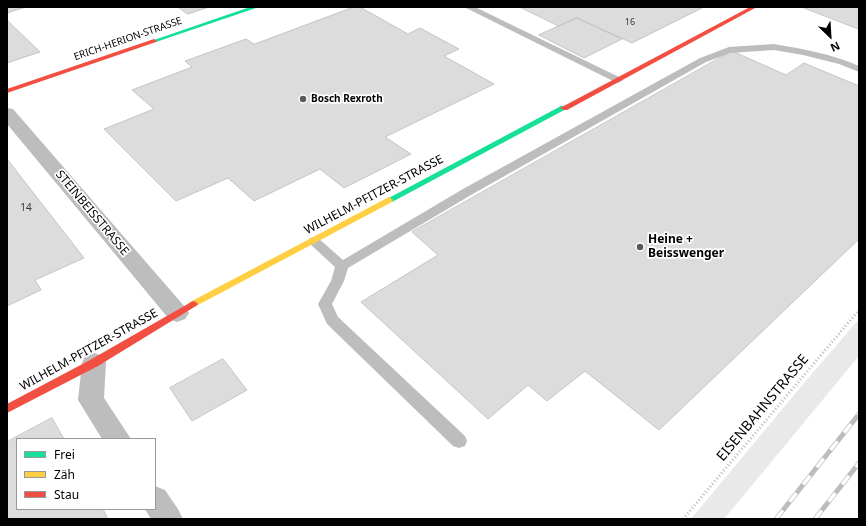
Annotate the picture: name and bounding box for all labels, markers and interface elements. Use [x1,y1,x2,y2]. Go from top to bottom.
street label: ERICH-HERION-STRASSE [72,15,184,63]
north arrow [810,16,850,56]
house number: 16 [625,17,635,27]
text: N [828,39,843,56]
place label: Bosch Rexroth [311,93,383,105]
marker: Bosch Rexroth [298,94,308,104]
street label: WILHELM-PFITZER-STRASSE [302,152,446,238]
street label: STEINBEISSTRASSE [52,168,132,258]
house number: 14 [20,202,32,214]
place label: Heine + Beisswenger [648,233,724,261]
marker: Heine + Beisswenger [635,242,645,252]
street label: WILHELM-PFITZER-STRASSE [18,306,160,394]
street label: EISENBAHNSTRASSE [714,351,812,465]
legend [16,438,156,510]
text: Frei [54,446,75,463]
text: Zäh [54,466,75,483]
text: Stau [54,486,79,503]

